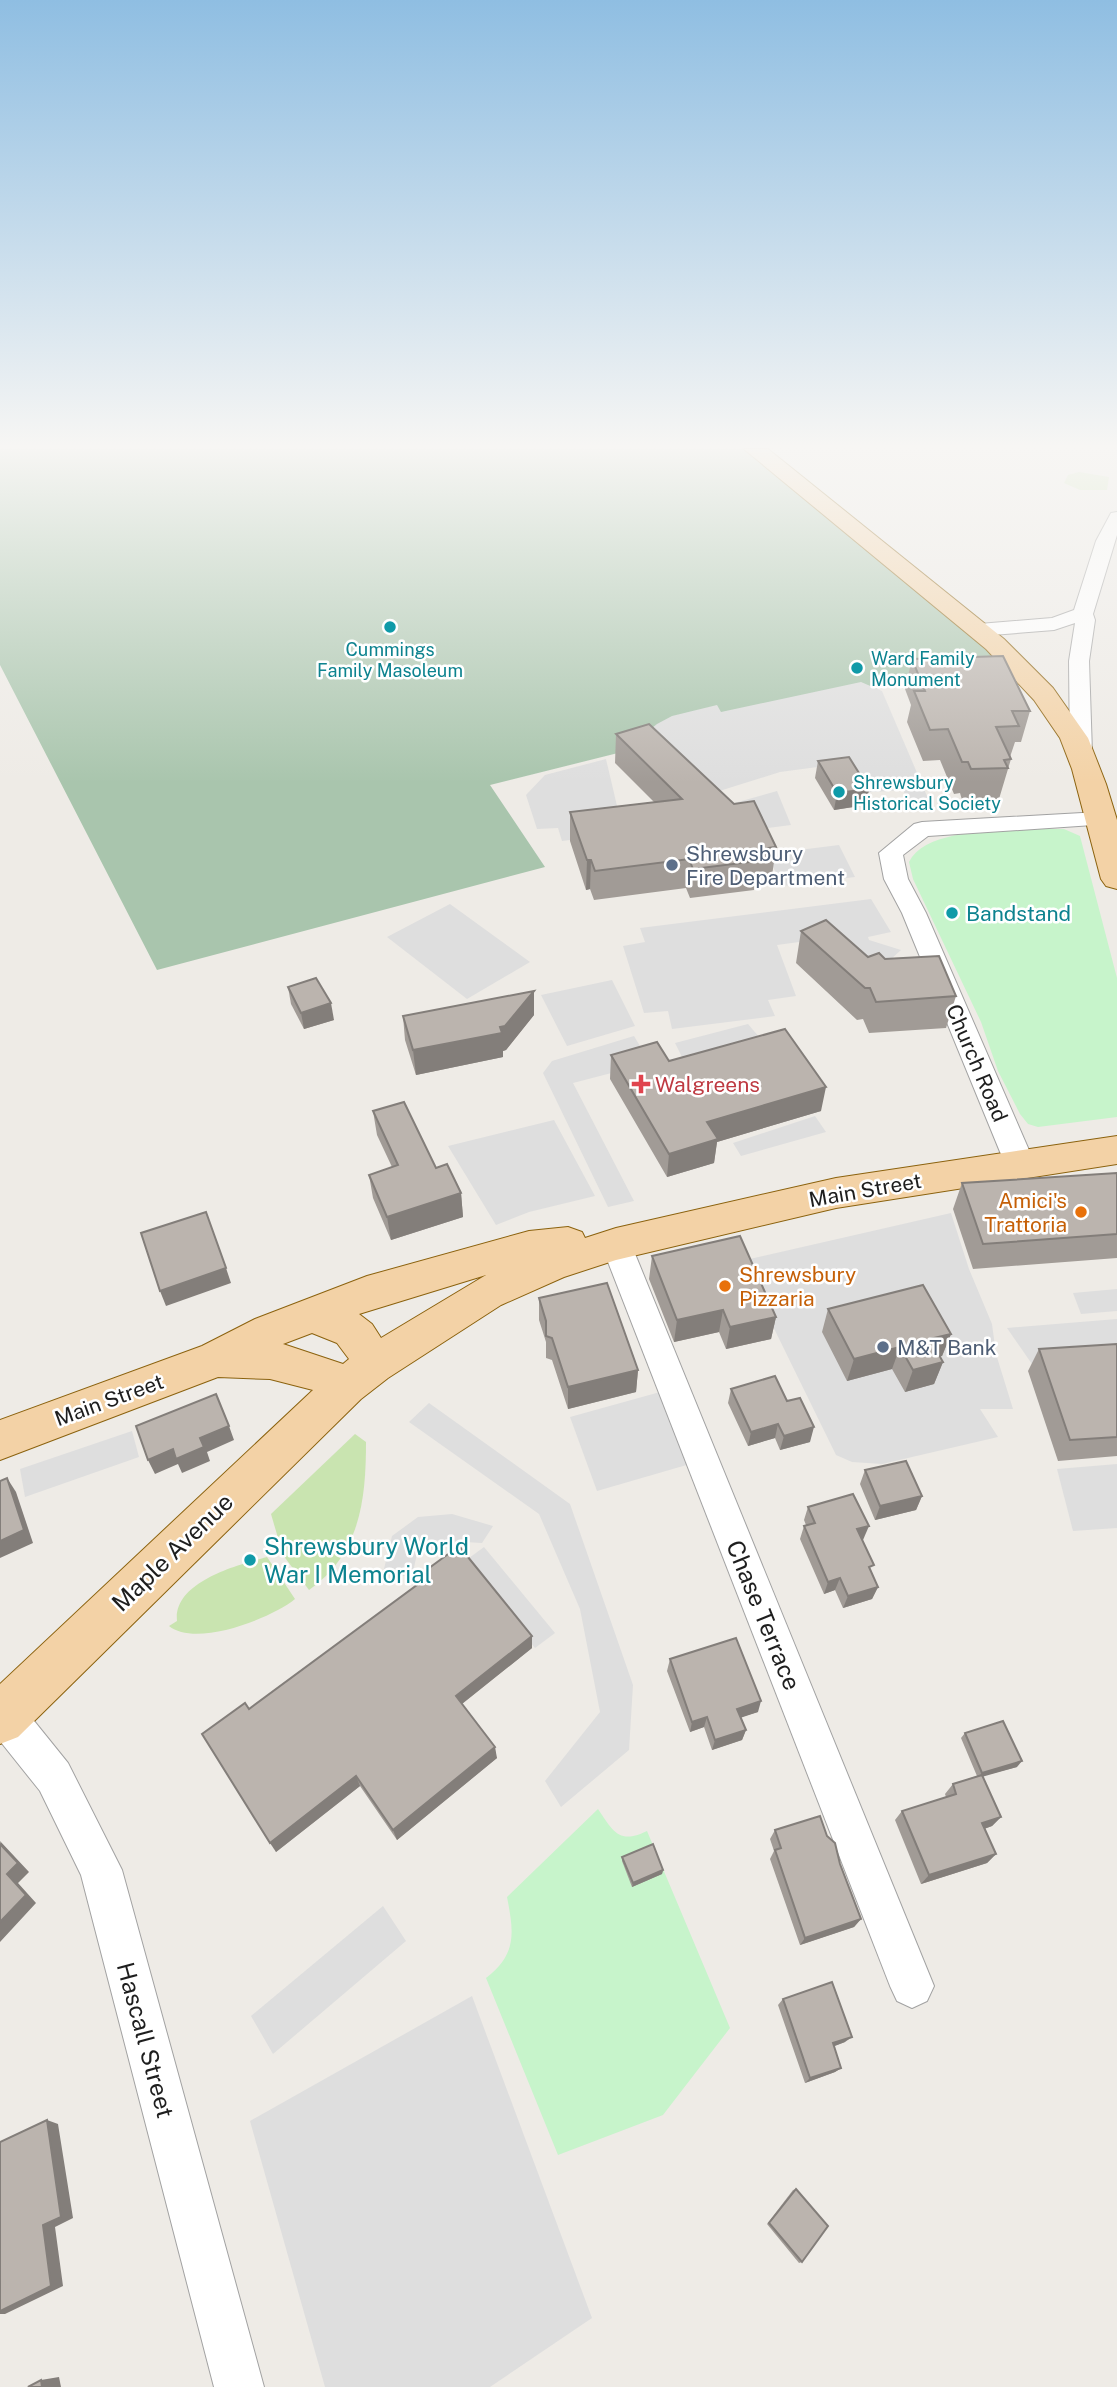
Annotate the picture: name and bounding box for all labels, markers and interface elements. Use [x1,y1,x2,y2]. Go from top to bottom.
marker: Cummings Family Masoleum [382,619,398,635]
place label: Cummings Family Masoleum [317,639,463,681]
place label: Ward Family Monument [871,648,975,690]
marker: Ward Family Monument [849,660,865,676]
place label: Shrewsbury Historical Society [853,772,1001,814]
marker: Shrewsbury Historical Society [831,784,847,800]
place label: Shrewsbury Fire Department [686,841,845,890]
marker: Shrewsbury Fire Department [664,857,680,873]
place label: Bandstand [966,901,1071,926]
marker: Bandstand [944,905,960,921]
street label: Church Road [941,1001,1013,1125]
place label: Walgreens [655,1072,760,1097]
marker: Walgreens [633,1076,649,1092]
street label: Main Street [807,1168,923,1212]
place label: Amici's Trattoria [984,1188,1067,1237]
marker: Amici's Trattoria [1073,1204,1089,1220]
place label: Shrewsbury Pizzaria [739,1262,856,1311]
marker: Shrewsbury Pizzaria [717,1278,733,1294]
place label: M&T Bank [897,1335,997,1360]
marker: M&T Bank [875,1339,891,1355]
street label: Main Street [51,1369,167,1431]
street label: Maple Avenue [106,1487,238,1617]
place label: Shrewsbury World War I Memorial [264,1532,469,1588]
street label: Chase Terrace [721,1536,807,1694]
marker: Shrewsbury World War I Memorial [242,1552,258,1568]
street label: Hascall Street [112,1959,180,2121]

